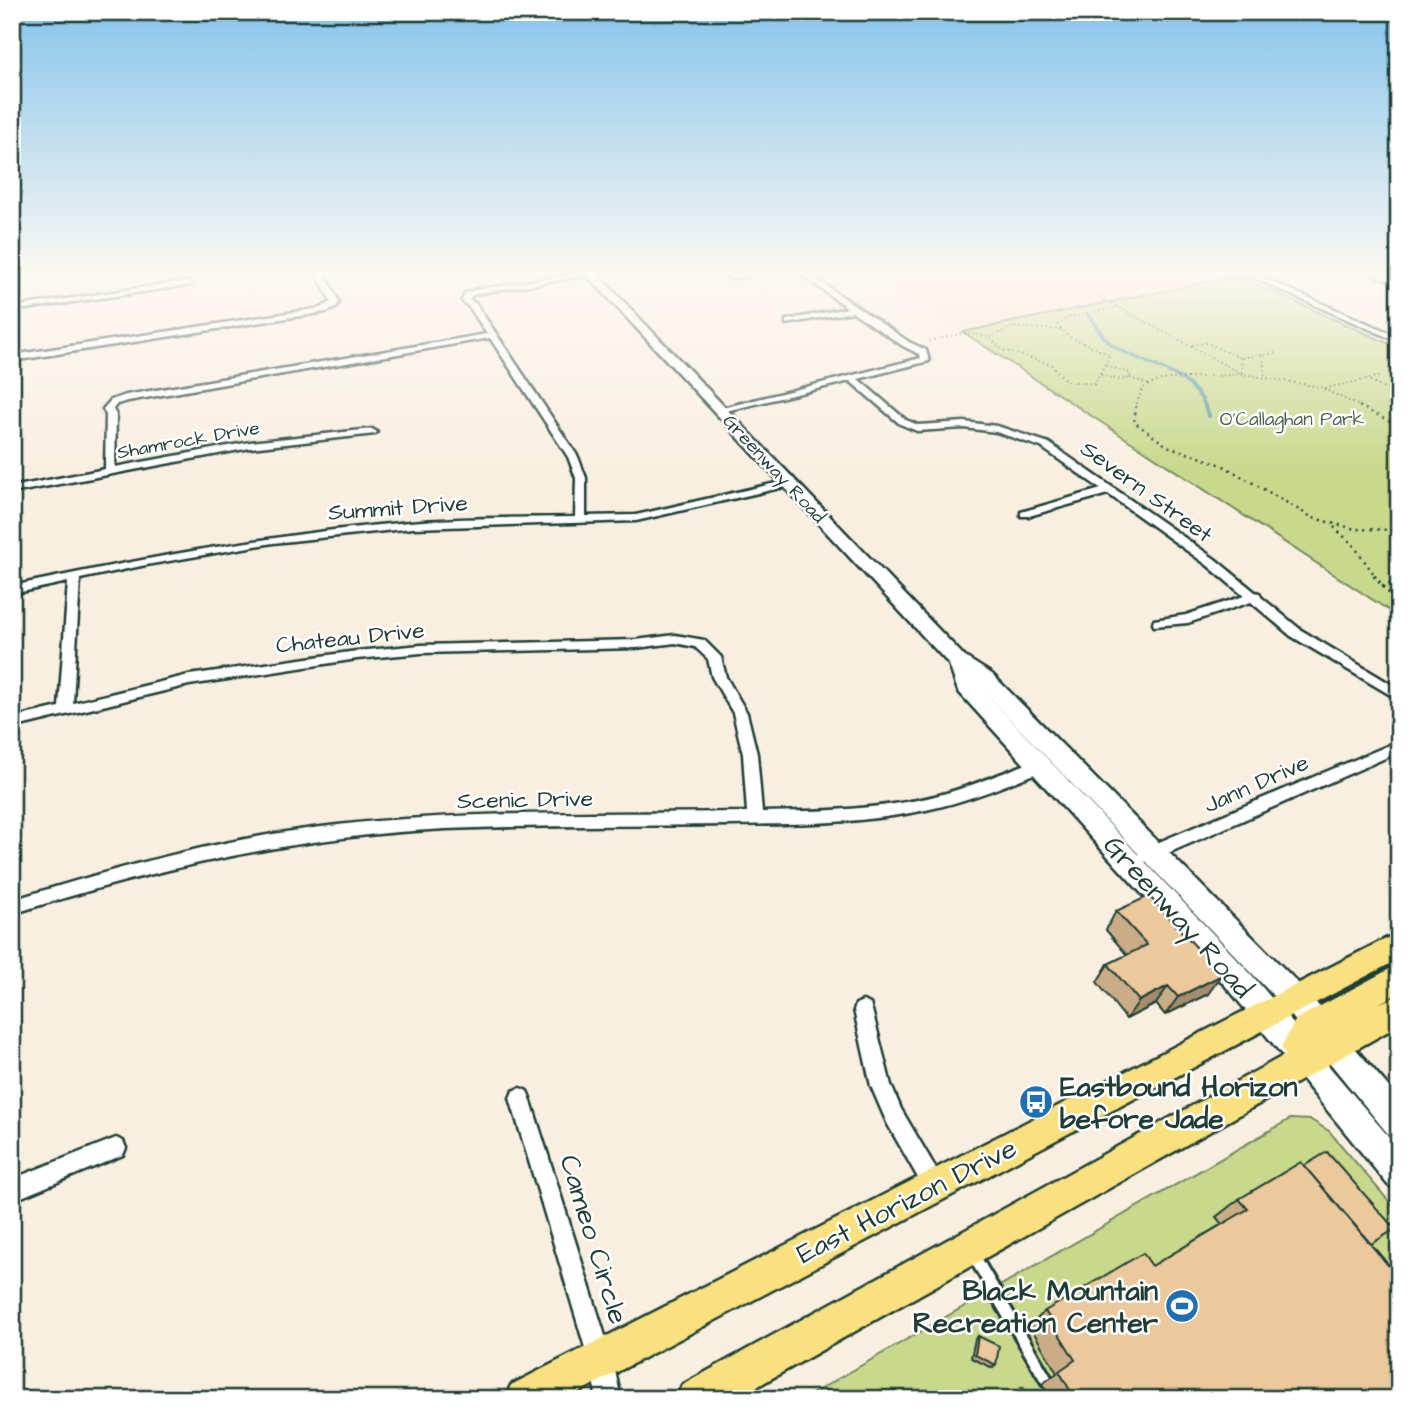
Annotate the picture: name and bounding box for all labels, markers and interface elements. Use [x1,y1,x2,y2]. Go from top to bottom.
park label: O'Callaghan Park [1220,406,1365,434]
street label: Greenway Road [715,408,832,530]
street label: Shamrock Drive [115,415,262,466]
street label: Severn Street [1074,433,1219,551]
street label: Summit Drive [327,487,469,529]
street label: Chateau Drive [274,614,426,662]
street label: Jann Drive [1199,747,1314,821]
street label: Scenic Drive [457,783,593,817]
street label: Greenway Road [1093,827,1262,1008]
place label: Eastbound Horizon before Jade [1060,1068,1297,1139]
bus stop icon: Eastbound Horizon before Jade [1017,1083,1055,1121]
street label: East Horizon Drive [790,1129,1023,1274]
street label: Cameo Circle [549,1150,638,1329]
place label: Black Mountain Recreation Center [913,1272,1159,1343]
sports icon: Black Mountain Recreation Center [1163,1287,1201,1325]

